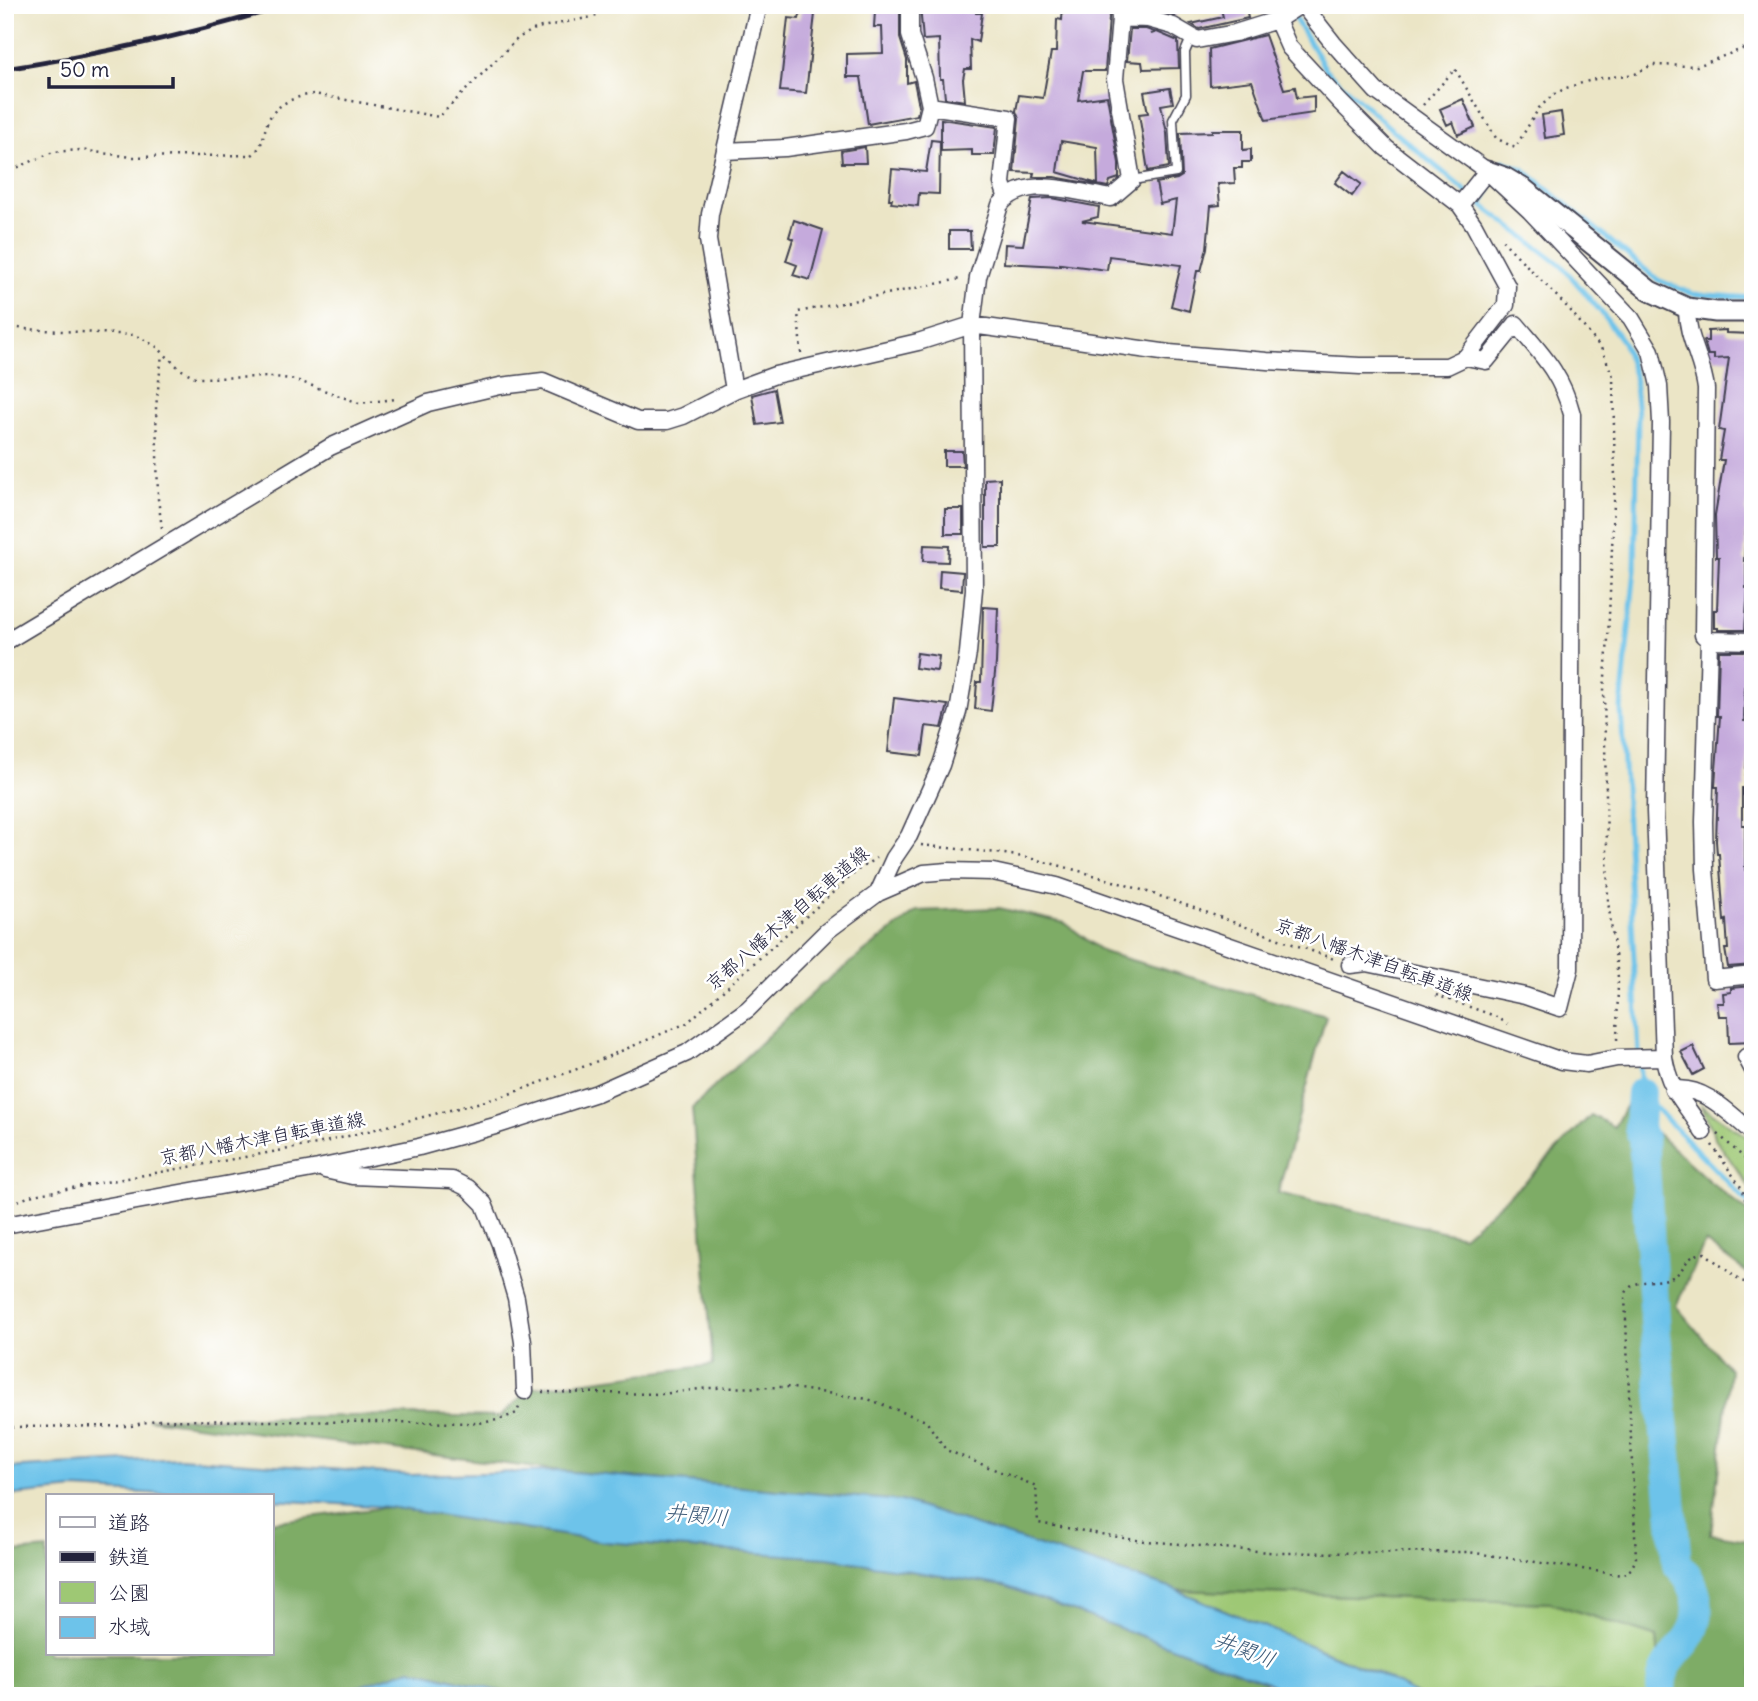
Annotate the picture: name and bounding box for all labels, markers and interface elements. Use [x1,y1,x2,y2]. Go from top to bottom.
scale bar [49,46,173,90]
text: 50 m [60,56,109,83]
street label: 京都八幡木津自転車道線 [700,840,874,996]
street label: 京都八幡木津自転車道線 [1272,912,1476,1006]
street label: 京都八幡木津自転車道線 [157,1106,367,1170]
legend [46,1494,273,1656]
water label: 井関川 [664,1498,730,1531]
text: 道路 [108,1509,150,1536]
text: 鉄道 [108,1543,150,1570]
text: 公園 [108,1579,150,1606]
text: 水域 [108,1613,150,1640]
water label: 井関川 [1211,1626,1279,1673]

